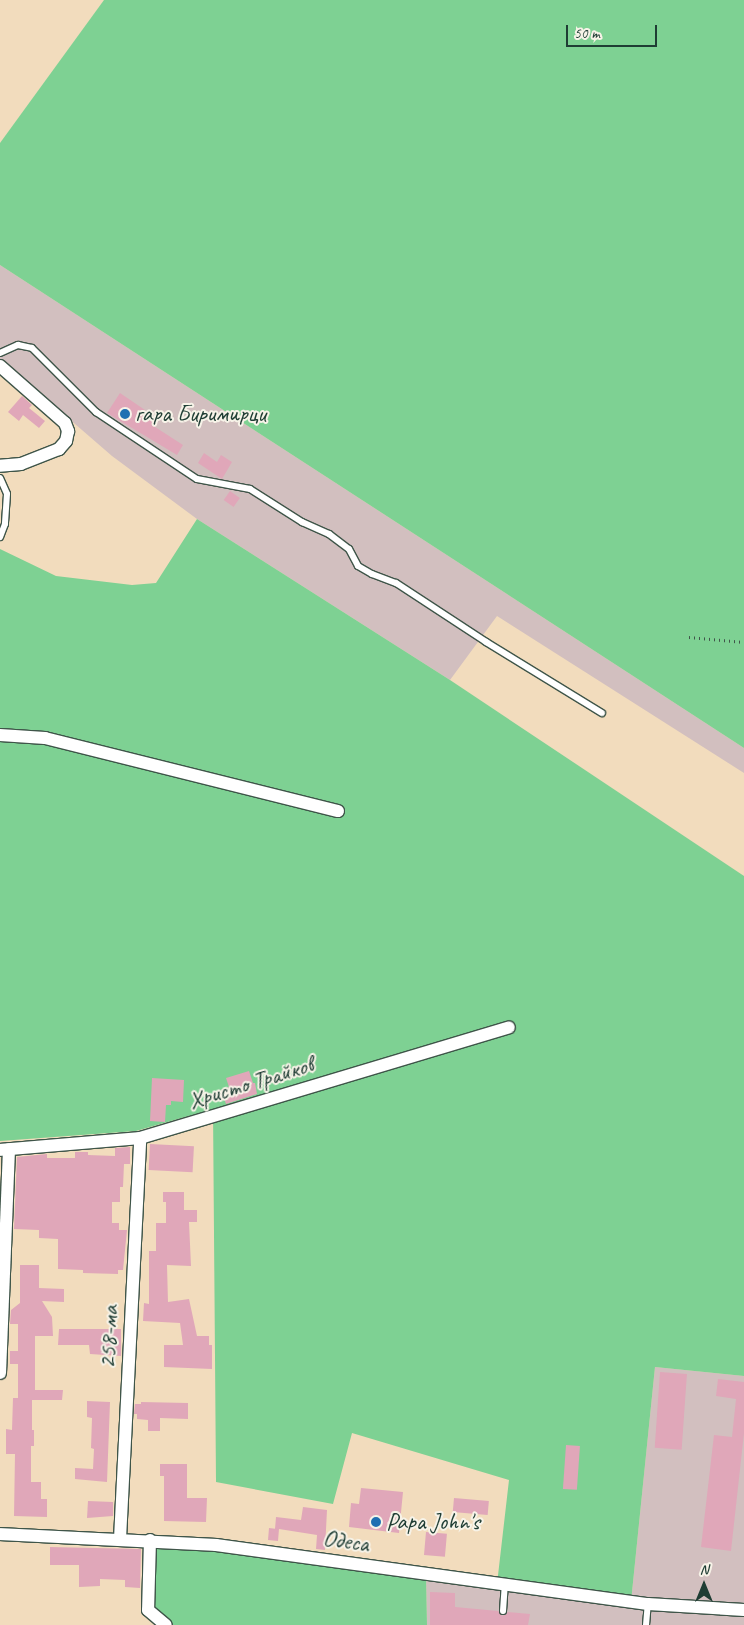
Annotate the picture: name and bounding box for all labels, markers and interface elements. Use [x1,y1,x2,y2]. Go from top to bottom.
scale bar [569,15,660,47]
text: 50 m [574,24,600,43]
place label: гара Биримирци [135,400,268,428]
marker: гара Биримирци [119,408,131,420]
street label: Христо Трайков [185,1050,317,1116]
street label: 258-ма [93,1305,125,1369]
place label: Papa John's [386,1508,480,1536]
marker: Papa John's [370,1516,382,1528]
street label: Одеса [321,1524,371,1558]
north arrow [679,1560,729,1610]
text: N [700,1561,708,1578]

